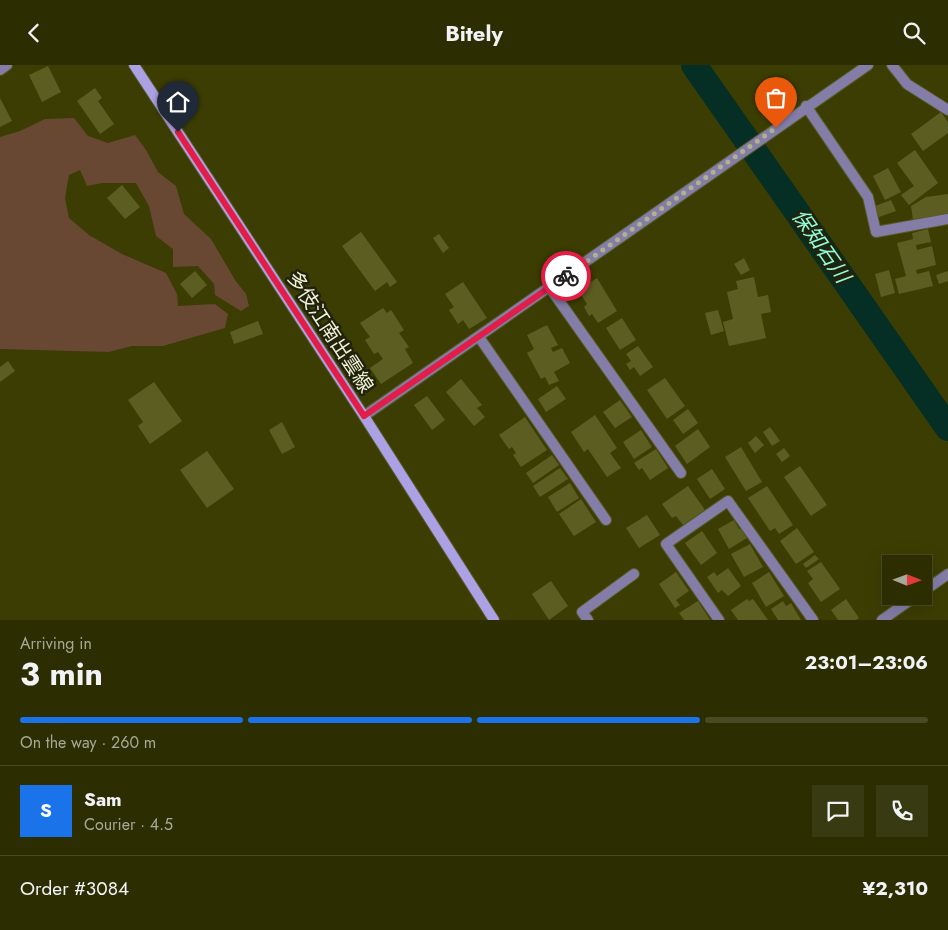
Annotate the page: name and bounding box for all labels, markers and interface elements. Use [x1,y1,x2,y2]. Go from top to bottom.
text: Bitely [445,17,503,49]
icon: back [20,19,48,47]
icon: search [900,19,928,47]
pin [755,77,797,128]
pin [157,81,199,132]
icon: bag [762,84,790,112]
icon: home [164,88,192,116]
water label: 保知石川 [785,203,859,291]
courier [541,251,591,301]
icon: bike [552,262,580,290]
street label: 多伎江南出雲線 [280,265,380,399]
north arrow [882,555,932,605]
map controls [882,555,932,605]
text: Arriving in [20,632,92,655]
text: 23:01–23:06 [805,649,928,676]
text: 3 min [20,651,103,697]
text: On the way · 260 m [20,731,156,754]
button: chat [812,785,864,837]
button: phone [876,785,928,837]
text: Sam [84,786,122,813]
text: S [40,797,52,824]
text: Courier · 4.5 [84,813,173,836]
text: Order #3084 [20,875,129,902]
text: ¥2,310 [863,875,928,902]

